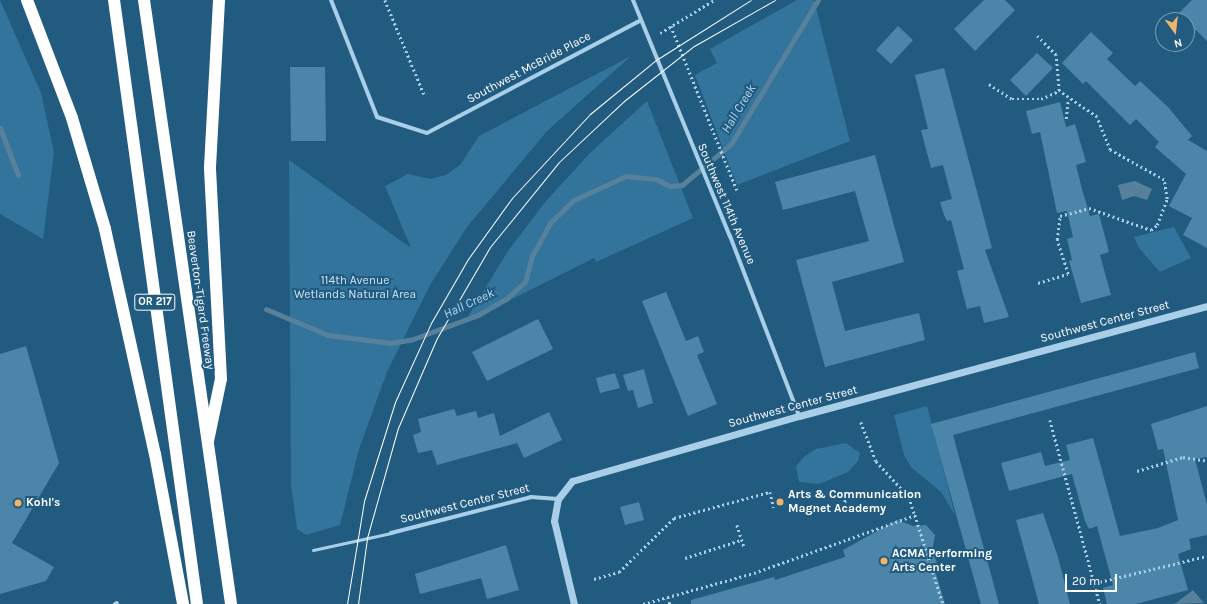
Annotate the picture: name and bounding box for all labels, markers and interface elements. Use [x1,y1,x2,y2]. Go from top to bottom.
north arrow [1155,12,1195,52]
street label: Southwest McBride Place [465,29,593,107]
text: N [1172,36,1183,50]
water label: Hall Creek [718,82,760,136]
street label: Southwest 114th Avenue [694,141,758,267]
street label: Beaverton-Tigard Freeway [183,230,217,370]
park label: 114th Avenue Wetlands Natural Area [294,274,416,302]
water label: Hall Creek [441,286,497,322]
road number: OR 217 [134,293,176,311]
street label: Southwest Center Street [1039,298,1171,346]
street label: Southwest Center Street [727,383,859,431]
street label: Southwest Center Street [399,481,531,527]
place label: Arts & Communication Magnet Academy [788,488,921,516]
place label: Kohl's [26,496,60,510]
marker: Arts & Communication Magnet Academy [775,497,785,507]
marker: Kohl's [13,498,23,508]
place label: ACMA Performing Arts Center [892,547,992,575]
marker: ACMA Performing Arts Center [879,556,889,566]
scale bar [1067,566,1119,592]
text: 20 m [1072,574,1100,588]

